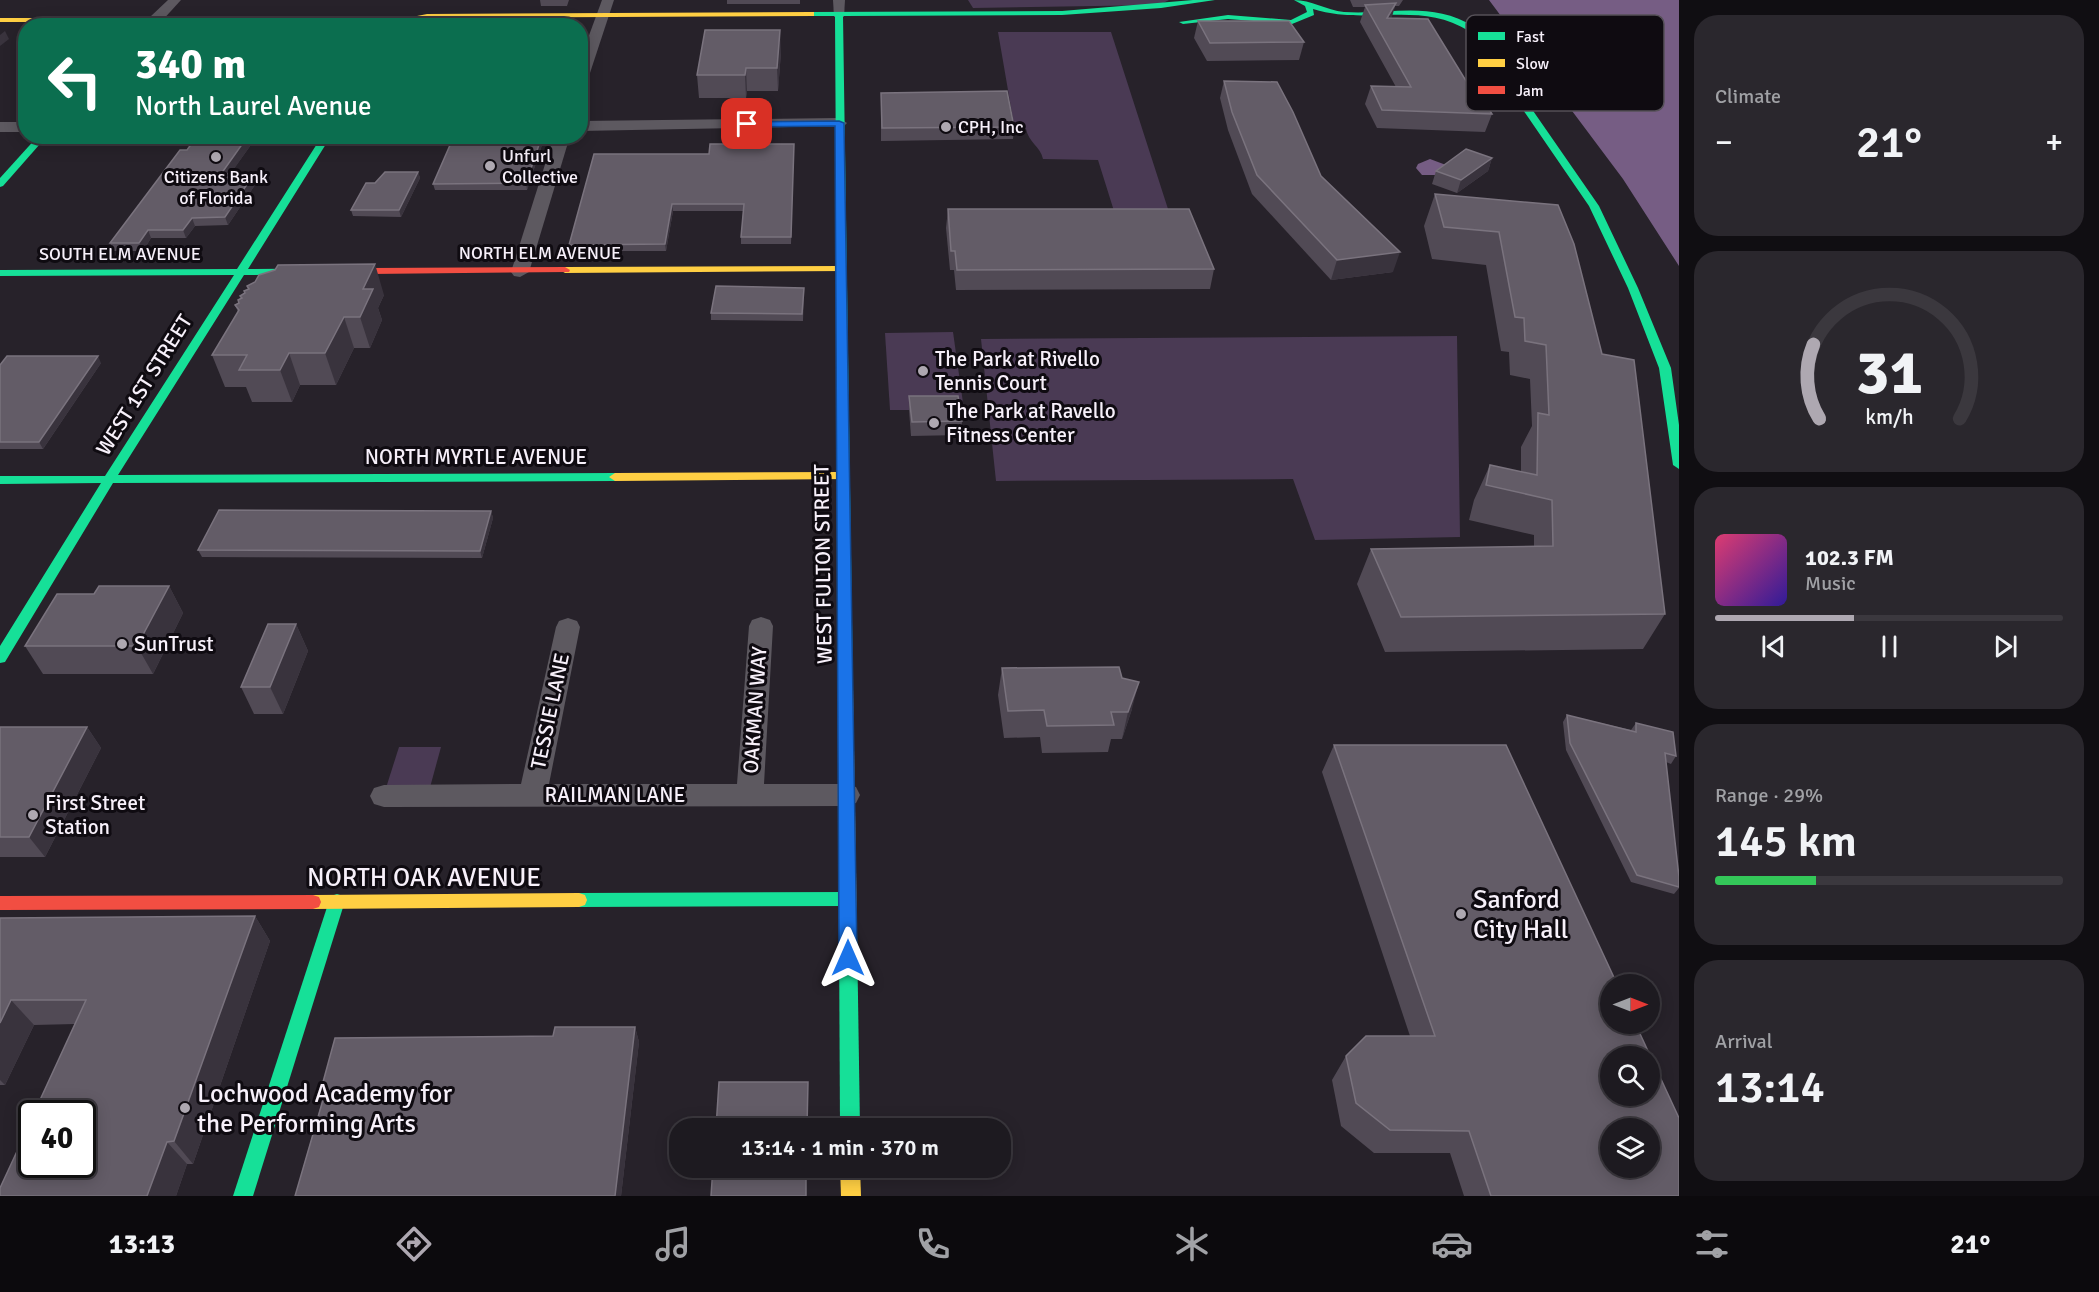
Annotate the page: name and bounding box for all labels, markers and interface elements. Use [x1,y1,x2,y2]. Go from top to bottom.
legend [1466,15,1664,111]
text: Fast [1516,27,1545,47]
text: 340 m [135,39,246,90]
icon: left [36,42,114,120]
text: Slow [1516,54,1550,74]
text: Jam [1516,81,1544,101]
text: Climate [1715,84,1781,109]
text: North Laurel Avenue [135,90,372,123]
pin [721,98,772,149]
icon: arrive [730,107,763,140]
text: 21° [1856,115,1922,170]
place label: CPH, Inc [958,116,1024,138]
marker: CPH, Inc [939,120,953,134]
text: − [1715,122,1733,163]
text: + [2045,122,2063,163]
place label: Unfurl Collective [502,145,578,188]
marker: Citizens Bank of Florida [209,150,223,164]
marker: Unfurl Collective [483,159,497,173]
place label: Citizens Bank of Florida [164,166,268,209]
street label: NORTH ELM AVENUE [459,242,621,264]
street label: SOUTH ELM AVENUE [39,243,201,265]
street label: WEST 1ST STREET [90,309,198,460]
text: 31 [1855,334,1923,411]
place label: The Park at Rivello Tennis Court [935,346,1100,396]
marker: The Park at Rivello Tennis Court [916,364,930,378]
place label: The Park at Ravello Fitness Center [946,398,1116,448]
text: km/h [1865,404,1913,430]
marker: The Park at Ravello Fitness Center [927,416,941,430]
street label: NORTH MYRTLE AVENUE [365,444,587,470]
street label: WEST FULTON STREET [808,463,838,664]
text: 102.3 FM [1805,544,1894,571]
text: Music [1805,571,1856,596]
icon: previous [1757,630,1790,663]
icon: pause [1873,630,1906,663]
icon: next [1989,630,2022,663]
place label: SunTrust [134,631,214,657]
marker: SunTrust [115,637,129,651]
street label: OAKMAN WAY [738,645,772,774]
street label: TESSIE LANE [525,651,575,771]
street label: RAILMAN LANE [545,782,685,808]
text: Range · 29% [1715,783,1823,808]
place label: First Street Station [45,790,145,840]
marker: First Street Station [26,808,40,822]
text: 145 km [1715,814,1857,869]
street label: NORTH OAK AVENUE [307,862,541,894]
place label: Sanford City Hall [1473,884,1568,946]
marker: Sanford City Hall [1454,907,1468,921]
position arrow [816,926,880,990]
north arrow [1600,974,1660,1034]
map controls [1600,974,1660,1178]
text: Arrival [1715,1029,1773,1054]
button: search [1600,1046,1660,1106]
text: 13:14 [1715,1060,1825,1115]
place label: Lochwood Academy for the Performing Arts [197,1078,452,1140]
speed limit sign: 40 [18,1100,96,1178]
marker: Lochwood Academy for the Performing Arts [178,1101,192,1115]
button: layers [1600,1118,1660,1178]
text: 13:14 · 1 min · 370 m [741,1134,939,1161]
icon: directions [393,1223,435,1265]
icon: music [652,1223,694,1265]
icon: phone [912,1223,954,1265]
icon: climate [1171,1223,1213,1265]
icon: car [1431,1223,1473,1265]
icon: filters [1691,1223,1733,1265]
text: 13:13 [109,1228,175,1261]
text: 21° [1950,1228,1990,1261]

